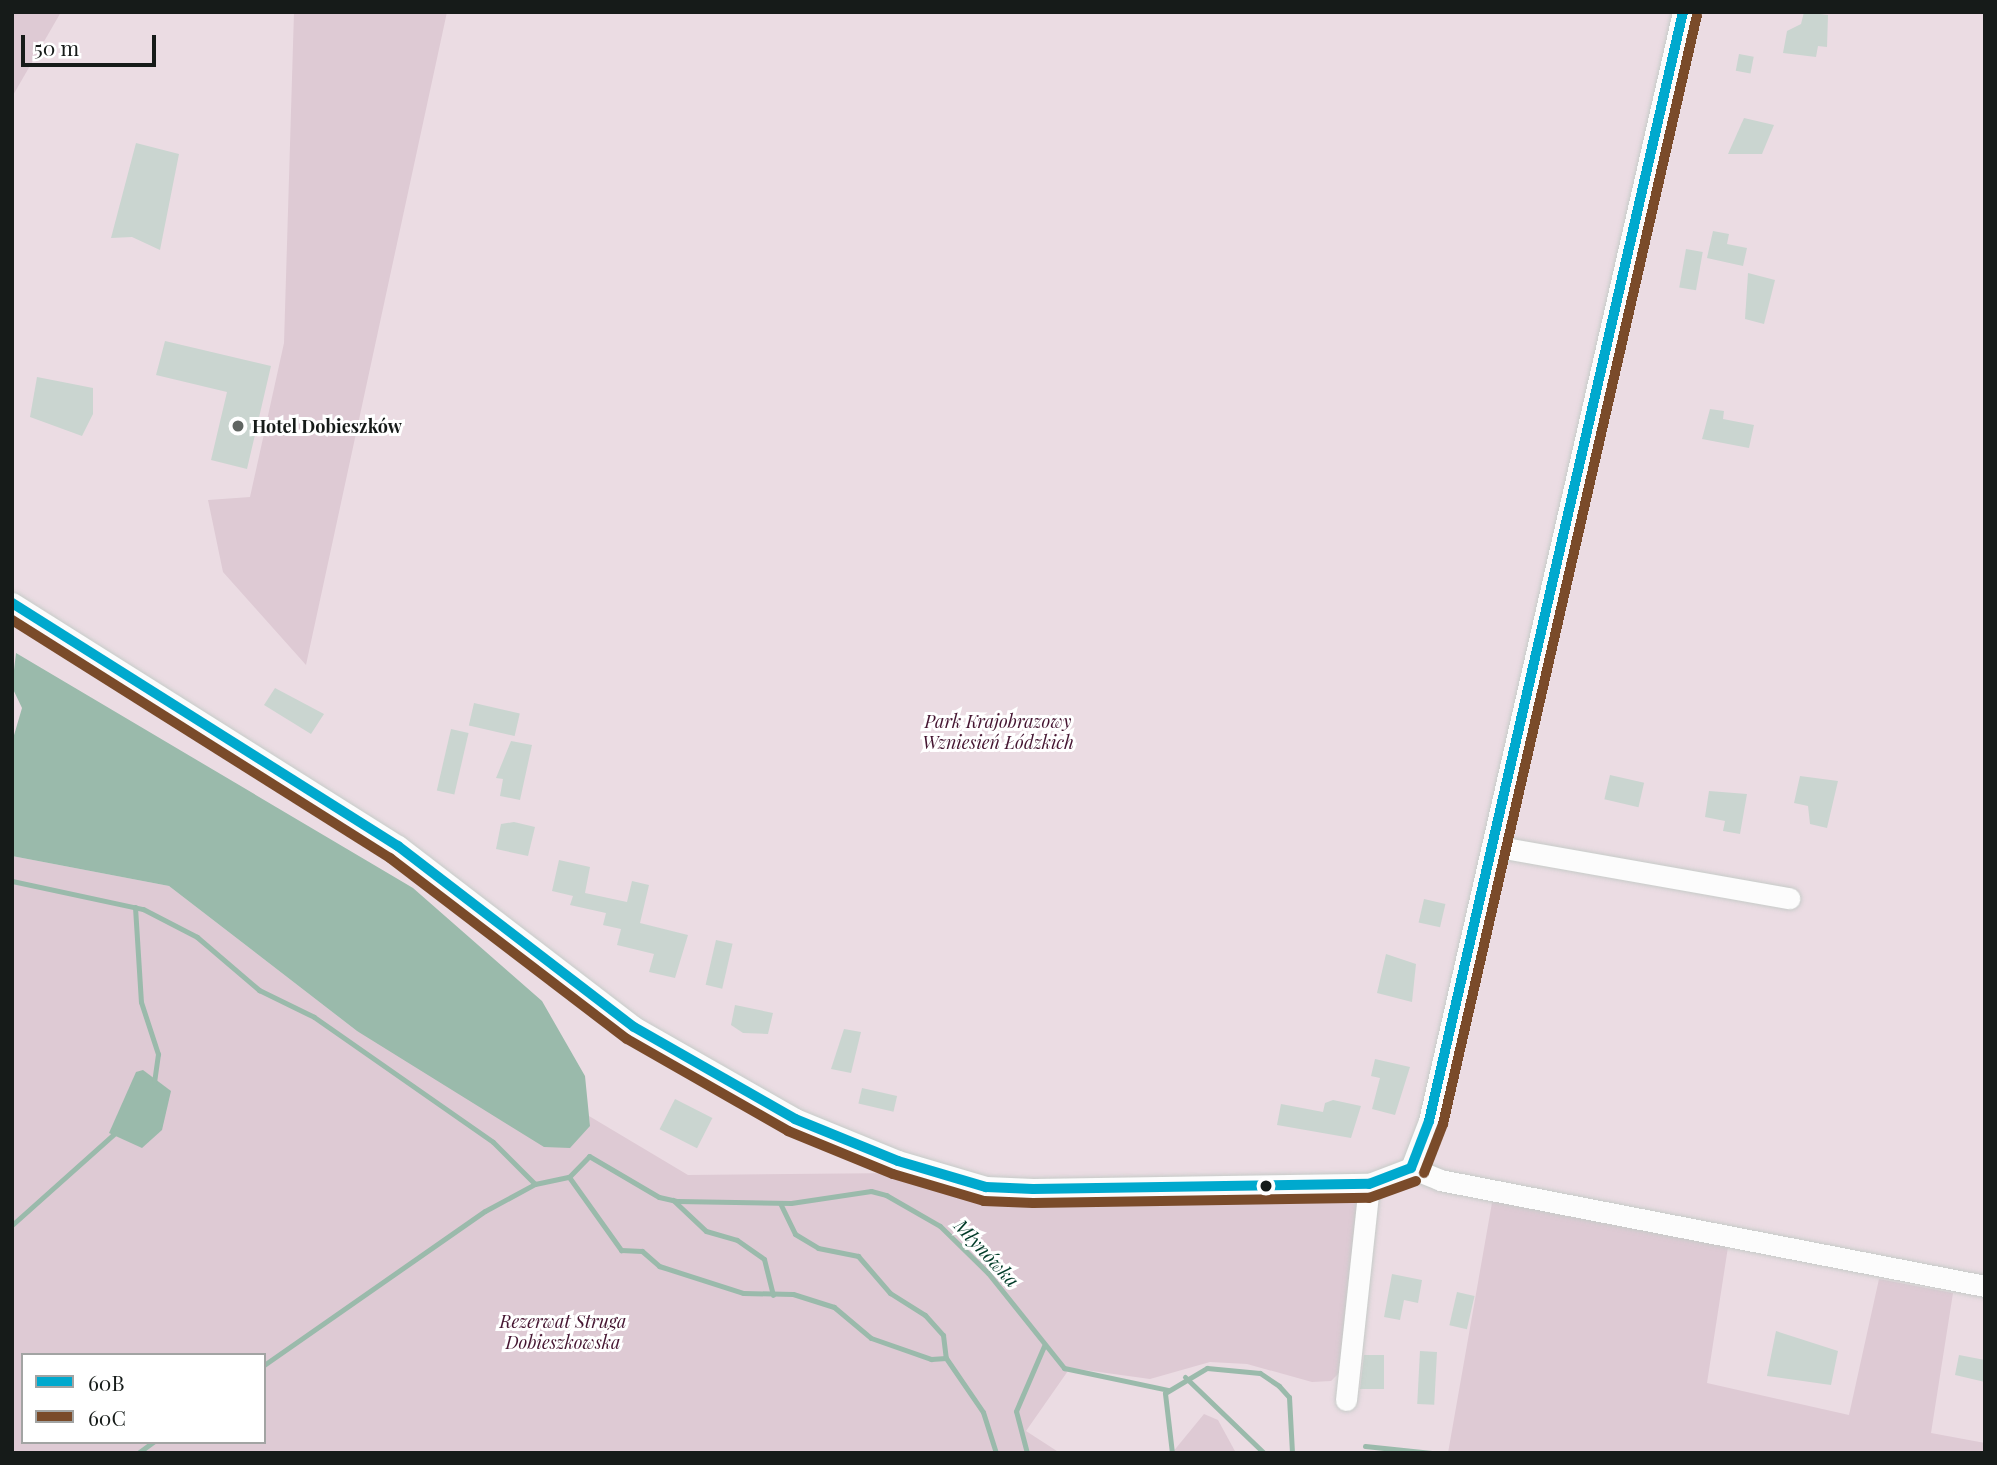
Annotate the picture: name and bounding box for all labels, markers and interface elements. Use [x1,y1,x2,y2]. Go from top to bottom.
scale bar [24,21,159,65]
text: 50 m [34,33,79,61]
place label: Hotel Dobieszków [252,415,402,437]
marker: Hotel Dobieszków [230,418,246,434]
park label: Park Krajobrazowy Wzniesień Łódzkich [922,711,1074,754]
unlabelled marker [1259,1179,1273,1193]
water label: Młynówka [950,1214,1024,1292]
park label: Rezerwat Struga Dobieszkowska [500,1311,626,1354]
legend [21,1353,266,1444]
text: 60B [88,1368,125,1396]
text: 60C [88,1403,126,1431]

